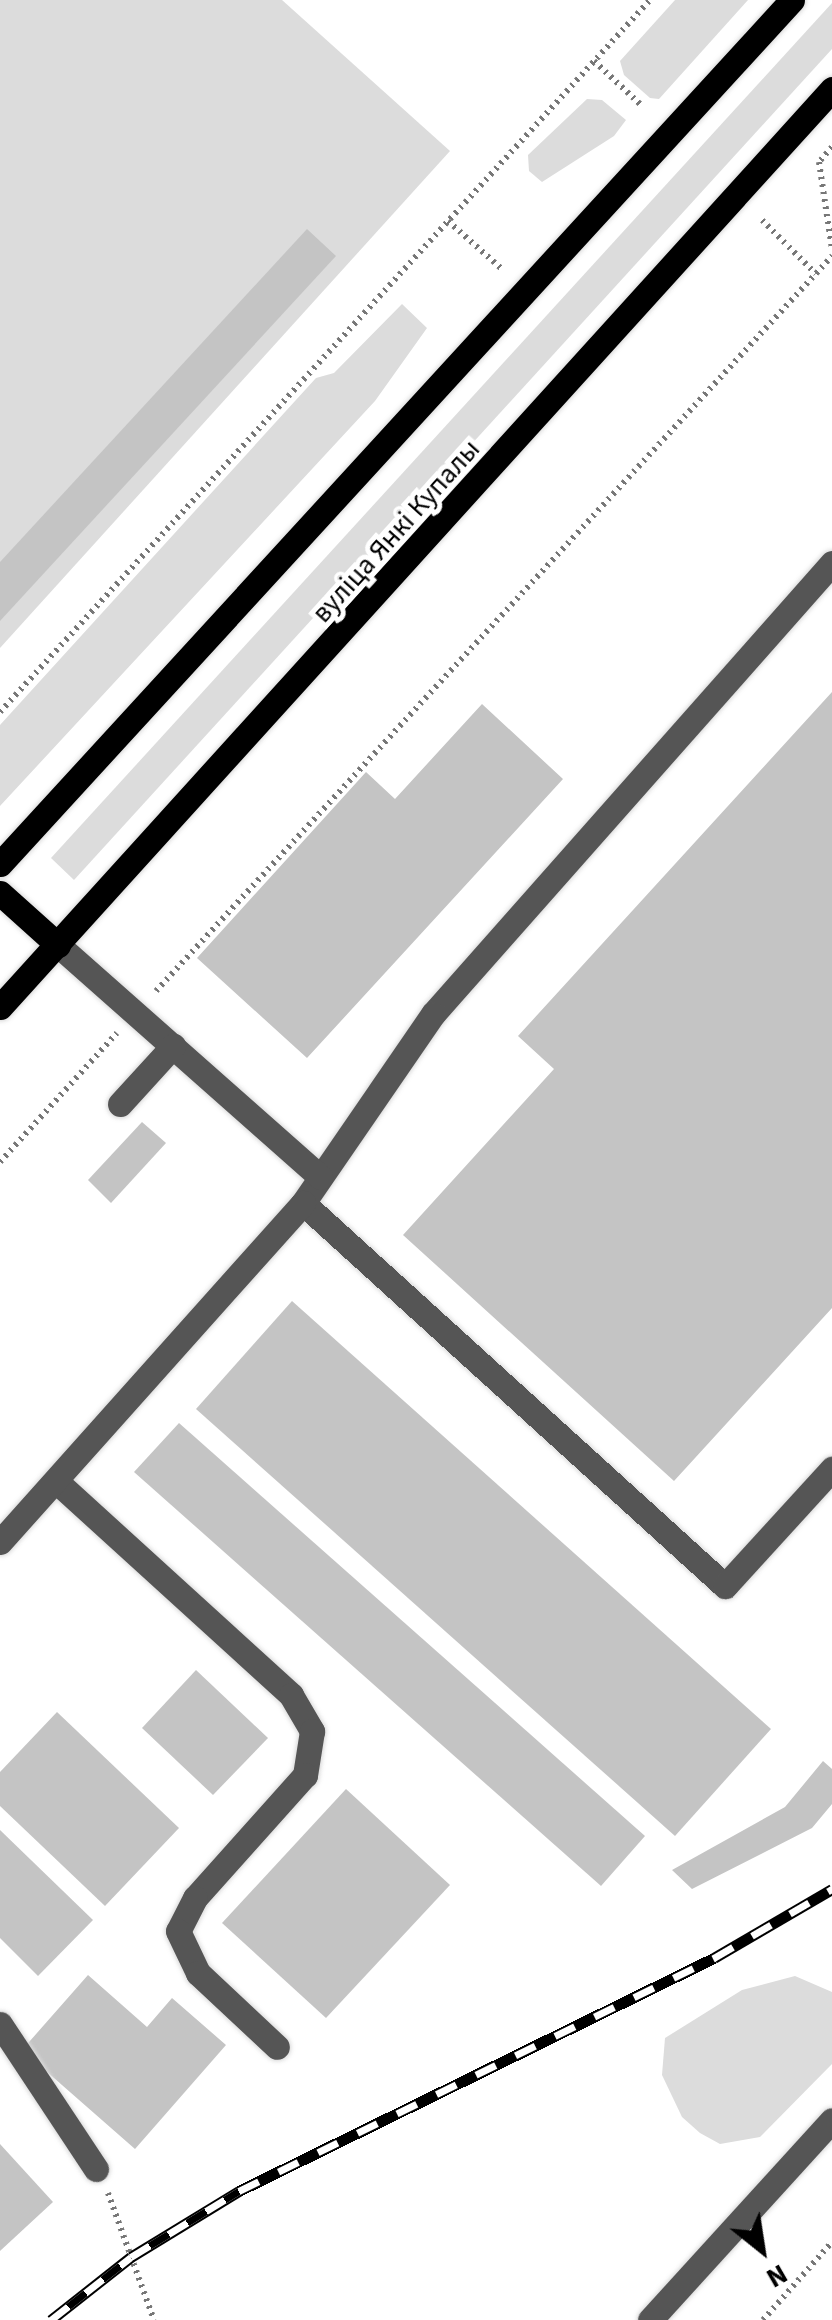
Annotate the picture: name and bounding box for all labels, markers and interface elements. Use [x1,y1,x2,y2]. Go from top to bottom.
street label: вуліца Янкі Купалы [305,433,487,629]
north arrow [712,2200,812,2300]
text: N [759,2254,795,2298]

